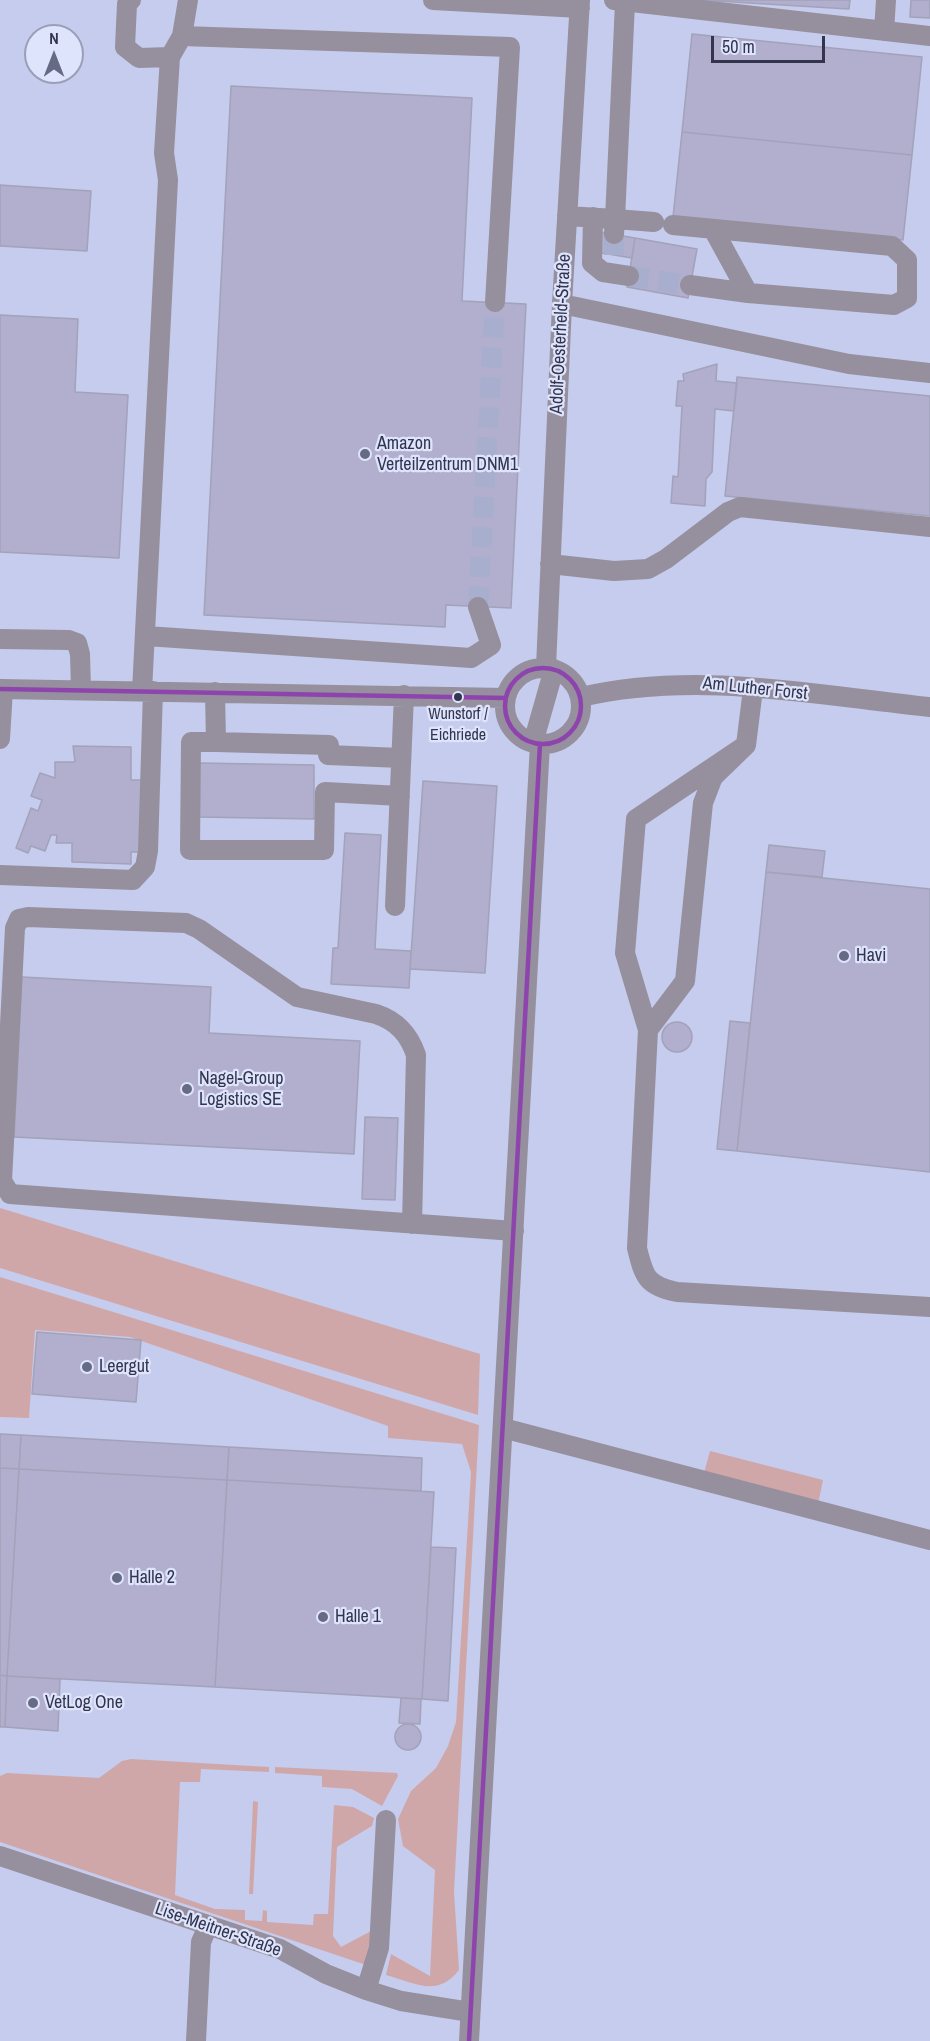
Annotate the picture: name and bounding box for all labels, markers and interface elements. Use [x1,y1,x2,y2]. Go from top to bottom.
north arrow [24,24,84,84]
scale bar [714,24,828,62]
text: N [49,27,59,49]
text: 50 m [722,34,755,59]
street label: Adolf-Oesterheld-Straße [546,254,576,414]
place label: Amazon Verteilzentrum DNM1 [377,433,518,476]
marker: Amazon Verteilzentrum DNM1 [358,447,372,461]
street label: Am Luther Forst [702,673,808,705]
marker: Wunstorf / Eichriede [452,691,464,703]
place label: Wunstorf / Eichriede [428,705,488,743]
place label: Havi [856,945,886,967]
marker: Havi [837,949,851,963]
place label: Nagel-Group Logistics SE [199,1068,283,1110]
marker: Nagel-Group Logistics SE [180,1082,194,1096]
place label: Leergut [99,1356,149,1378]
marker: Leergut [80,1360,94,1374]
place label: Halle 2 [129,1567,175,1589]
marker: Halle 2 [110,1571,124,1585]
place label: Halle 1 [335,1606,381,1628]
marker: Halle 1 [316,1610,330,1624]
place label: VetLog One [45,1692,123,1714]
marker: VetLog One [26,1696,40,1710]
street label: Lise-Meitner-Straße [152,1898,284,1962]

